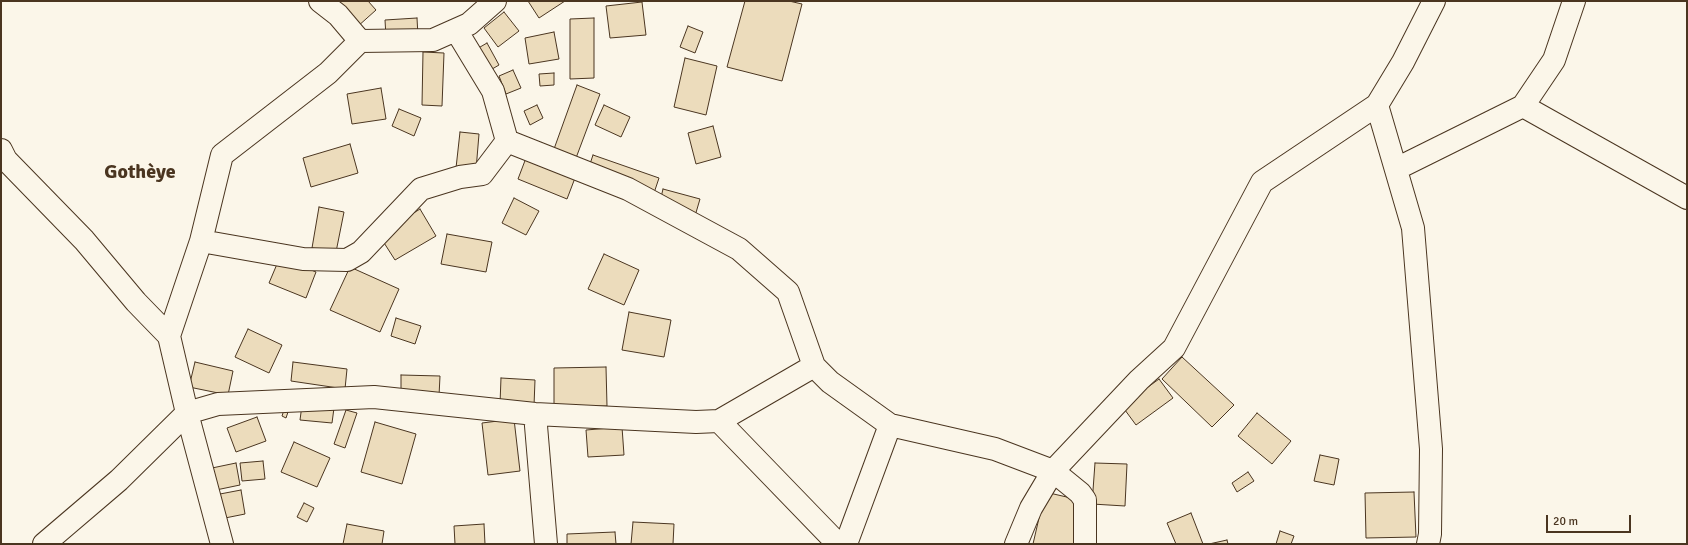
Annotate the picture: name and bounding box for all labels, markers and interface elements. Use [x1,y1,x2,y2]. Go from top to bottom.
district label: Gothèye [104,161,176,185]
scale bar [1548,507,1633,533]
text: 20 m [1553,514,1578,529]

